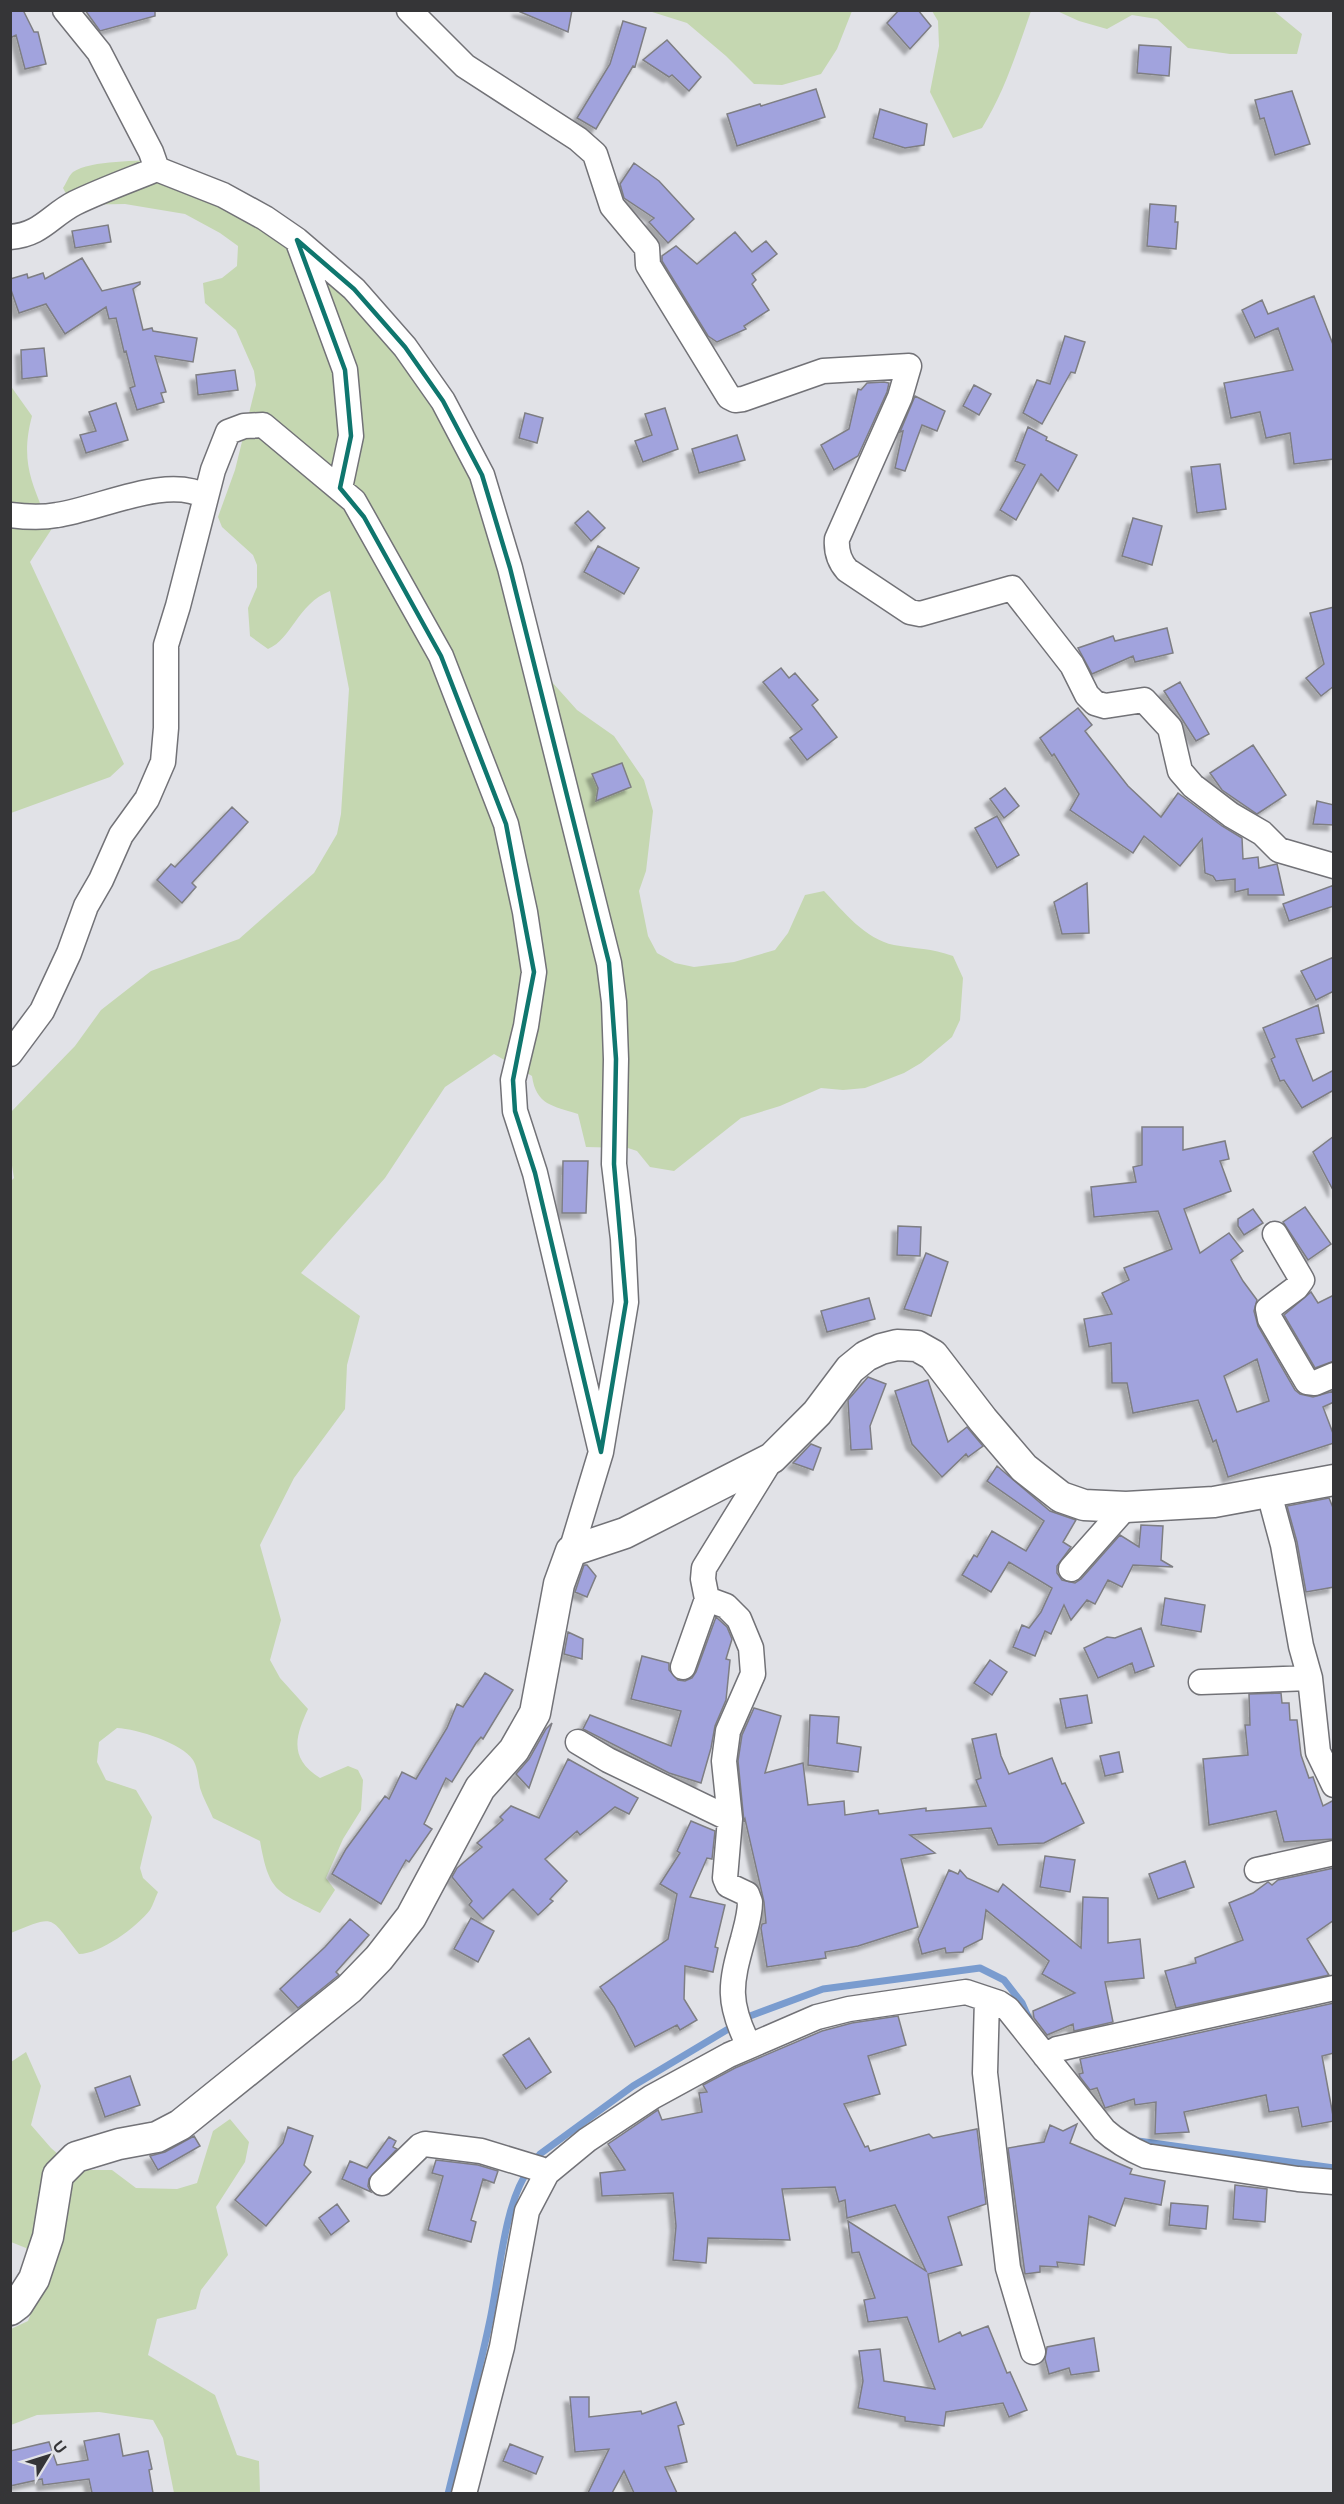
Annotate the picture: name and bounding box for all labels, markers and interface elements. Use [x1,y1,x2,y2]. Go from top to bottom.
north arrow [18,2426,78,2486]
text: U [48,2437,70,2457]

